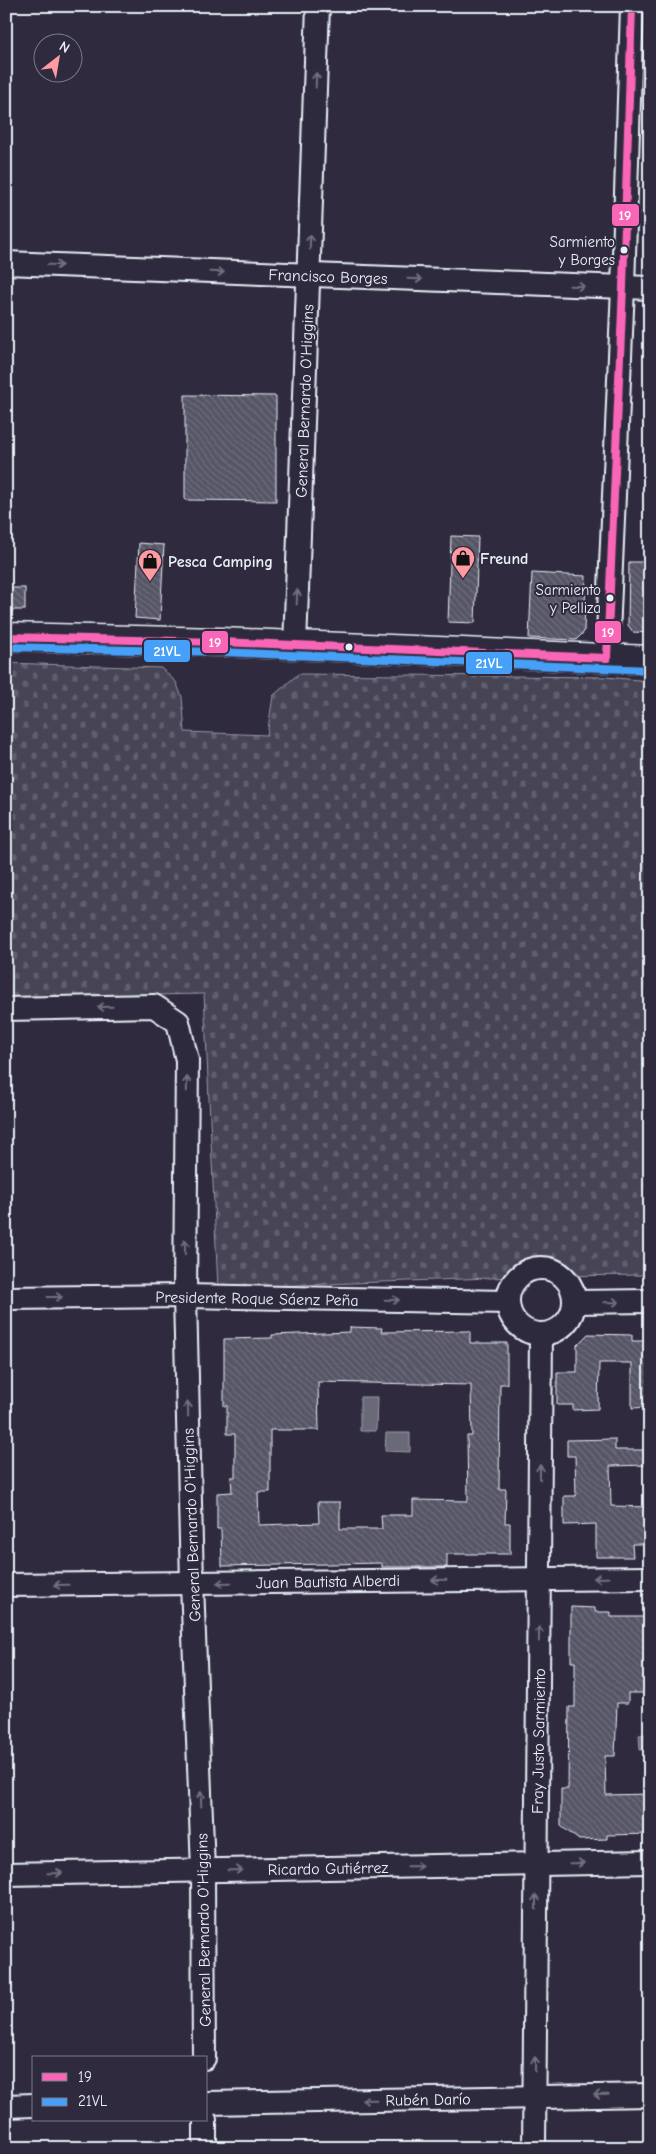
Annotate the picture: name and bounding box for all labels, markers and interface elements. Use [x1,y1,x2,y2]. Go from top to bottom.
north arrow [32,32,82,82]
text: N [56,38,73,57]
one-way arrow [311,72,320,88]
line badge: 19 [611,203,640,227]
text: 19 [619,207,631,224]
place label: Sarmiento y Borges [550,233,615,269]
one-way arrow [305,235,315,251]
marker: Sarmiento y Borges [619,245,629,255]
one-way arrow [47,261,63,270]
street label: Francisco Borges [268,266,388,288]
one-way arrow [209,267,225,276]
one-way arrow [406,275,422,284]
one-way arrow [569,281,585,290]
street label: General Bernardo O'Higgins [293,304,317,498]
shop icon: Freund [450,545,476,579]
shop icon: Pesca Camping [137,548,163,582]
place label: Freund [480,550,528,568]
place label: Pesca Camping [168,553,273,571]
place label: Sarmiento y Pelliza [536,581,601,617]
one-way arrow [292,589,301,605]
marker: Sarmiento y Pelliza [605,593,615,603]
line badge: 19 [594,620,622,644]
text: 19 [602,624,614,641]
line badge: 19 [201,630,229,654]
text: 19 [209,634,221,651]
line badge: 21VL [143,639,191,663]
unlabelled marker [344,642,354,652]
text: 21VL [153,643,181,660]
line badge: 21VL [465,651,513,675]
text: 21VL [475,655,503,672]
one-way arrow [97,1003,113,1012]
one-way arrow [182,1077,192,1093]
one-way arrow [180,1239,190,1256]
street label: Presidente Roque Sáenz Peña [155,1288,359,1310]
one-way arrow [46,1292,63,1302]
one-way arrow [384,1295,400,1305]
one-way arrow [603,1297,619,1307]
one-way arrow [183,1402,192,1418]
street label: General Bernardo O'Higgins [180,1427,204,1622]
one-way arrow [535,1464,545,1480]
street label: Juan Bautista Alberdi [256,1572,400,1592]
one-way arrow [593,1573,610,1583]
one-way arrow [431,1575,447,1585]
one-way arrow [216,1578,232,1588]
one-way arrow [53,1580,70,1590]
one-way arrow [534,1626,544,1642]
street label: Fray Justo Sarmiento [529,1668,549,1814]
one-way arrow [196,1791,205,1807]
street label: General Bernardo O'Higgins [193,1833,215,2027]
one-way arrow [569,1858,585,1868]
street label: Ricardo Gutiérrez [268,1859,388,1879]
one-way arrow [406,1861,423,1871]
one-way arrow [227,1865,243,1874]
one-way arrow [46,1868,63,1878]
one-way arrow [531,1894,541,1910]
legend [32,2056,208,2122]
one-way arrow [530,2056,540,2072]
text: 19 [78,2068,92,2086]
street label: Rubén Darío [385,2090,471,2110]
one-way arrow [593,2091,609,2100]
text: 21VL [78,2092,108,2110]
one-way arrow [361,2095,377,2104]

